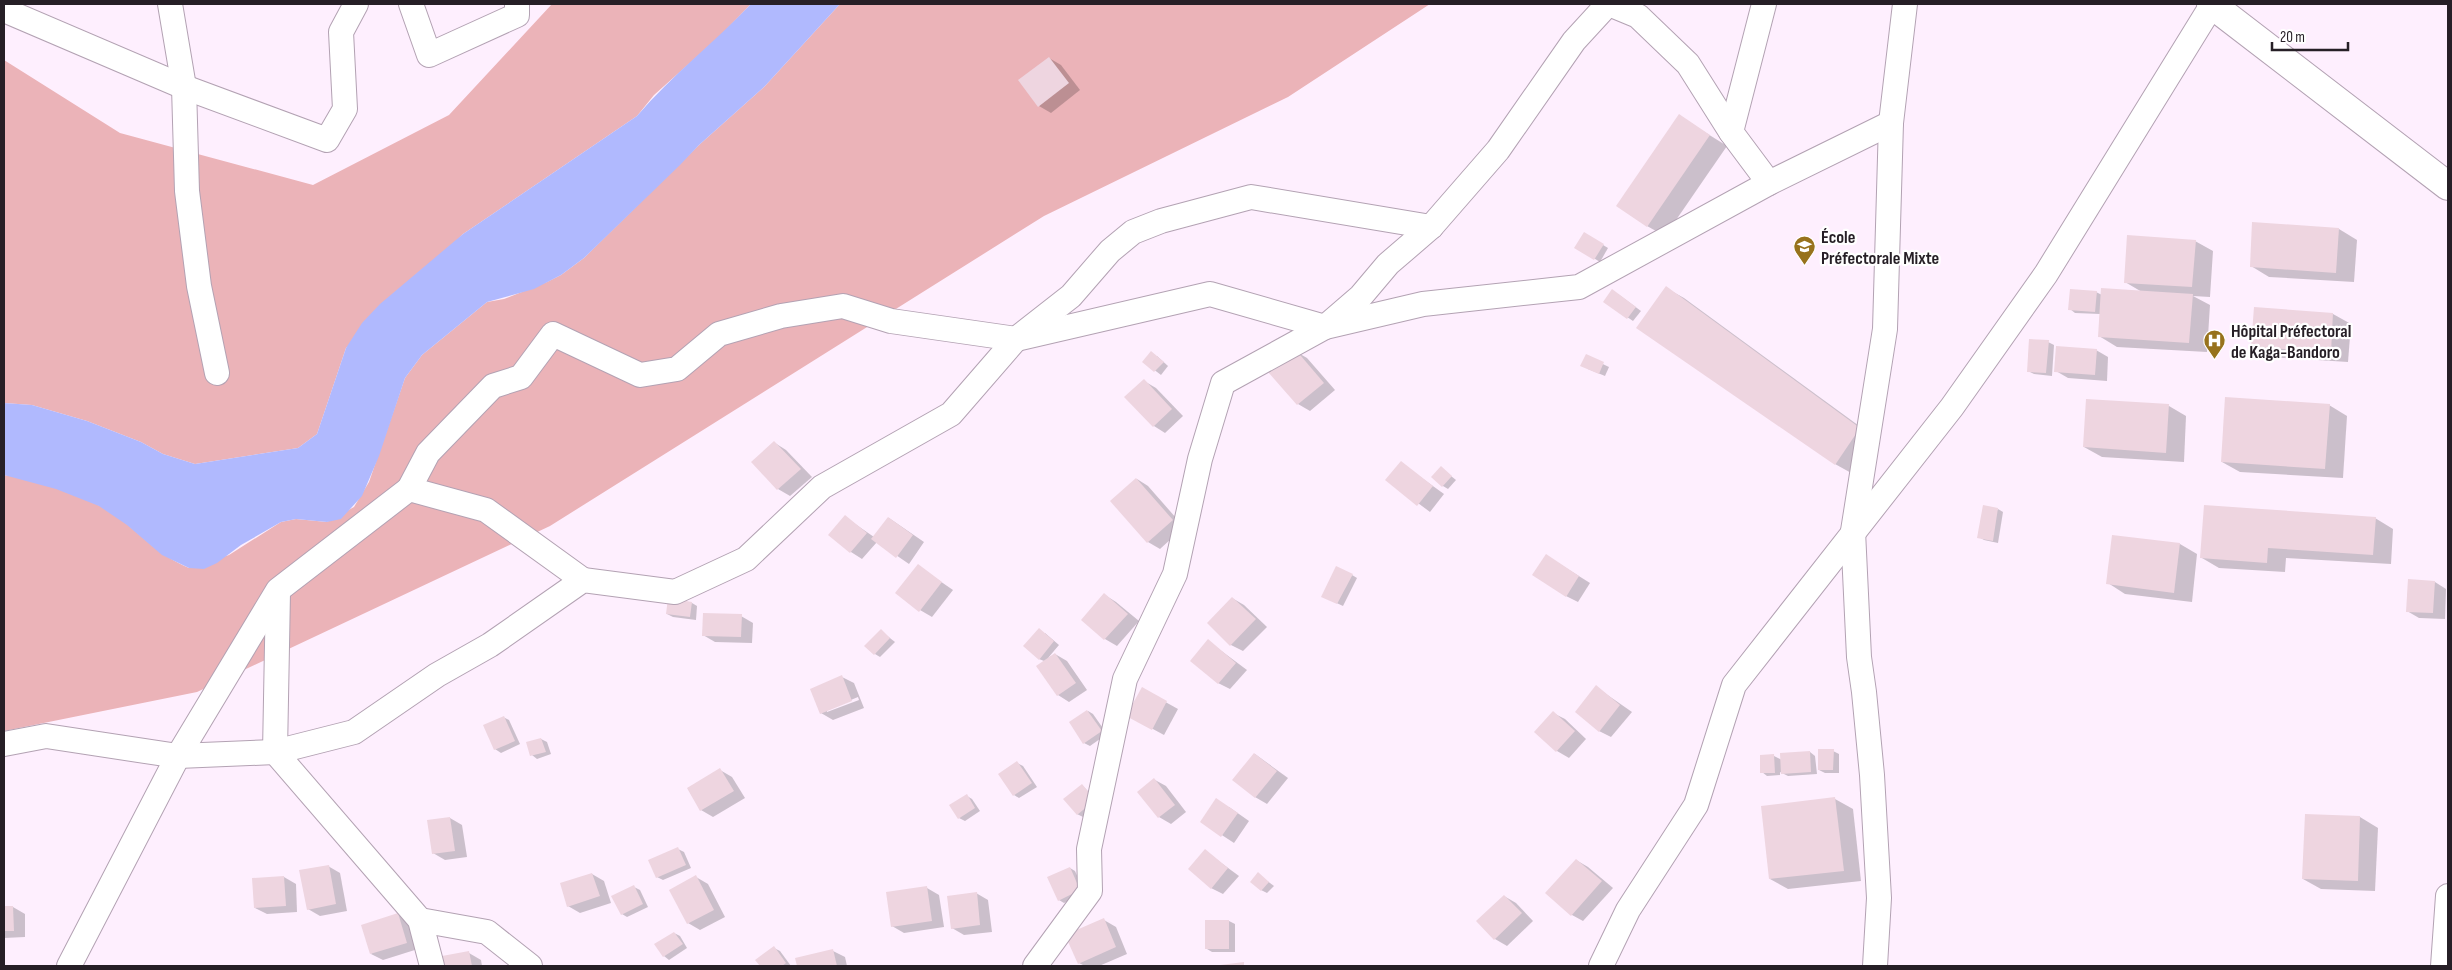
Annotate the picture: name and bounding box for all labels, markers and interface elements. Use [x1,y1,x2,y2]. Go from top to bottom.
scale bar [2272,20,2348,52]
text: 20 m [2280,28,2305,47]
place label: École Préfectorale Mixte [1821,227,1939,269]
school or university icon: École Préfectorale Mixte [1793,235,1817,266]
place label: Hôpital Préfectoral de Kaga-Bandoro [2231,321,2351,363]
hospital icon: Hôpital Préfectoral de Kaga-Bandoro [2203,329,2227,360]

